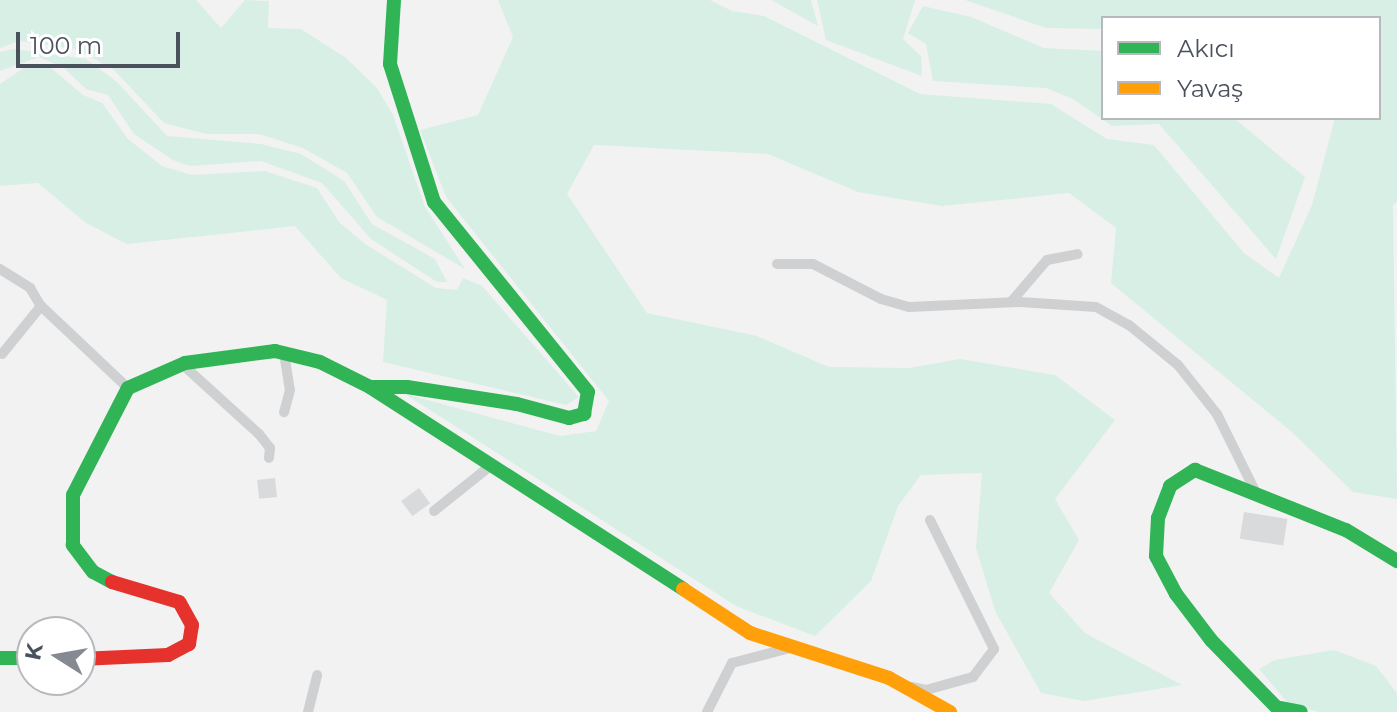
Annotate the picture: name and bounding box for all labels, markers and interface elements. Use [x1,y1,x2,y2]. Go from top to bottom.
scale bar [20,16,184,66]
legend [1101,16,1381,120]
text: 100 m [30,31,102,60]
text: Akıcı [1177,34,1235,63]
text: Yavaş [1177,74,1243,103]
north arrow [16,616,96,696]
text: K [19,641,49,662]

